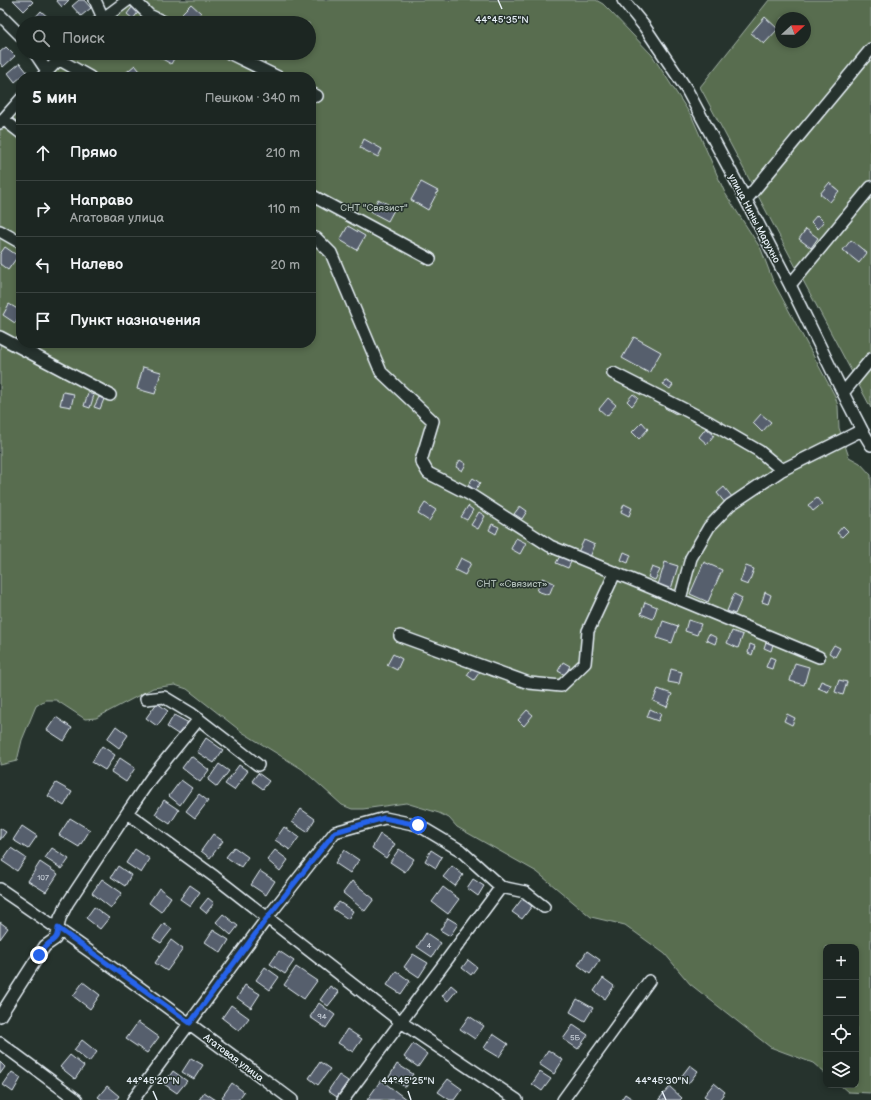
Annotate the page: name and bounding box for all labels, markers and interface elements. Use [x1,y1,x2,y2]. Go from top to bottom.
north arrow [775,12,811,48]
text: 44°45'35"N [475,14,529,26]
search box [16,16,316,60]
icon: search [30,27,52,49]
text: Поиск [62,29,105,48]
text: 5 мин [32,88,77,108]
text: Пешком · 340 m [205,90,300,106]
icon: ahead [32,142,54,164]
text: Прямо [70,143,117,162]
text: 210 m [266,145,300,161]
street label: улица Нины Марухно [726,172,783,265]
text: Направо [70,191,133,210]
icon: right [32,198,54,220]
text: 110 m [268,201,300,217]
park label: СНТ "Связист" [340,202,408,214]
text: Агатовая улица [70,210,164,226]
icon: left [32,254,54,276]
text: Налево [70,255,123,274]
text: 20 m [270,257,300,273]
icon: arrive [32,310,54,332]
text: Пункт назначения [70,311,201,330]
park label: СНТ «Связист» [476,578,548,590]
route start [409,816,427,834]
house number: 107 [37,873,49,882]
house number: 4 [427,941,432,950]
map controls [823,944,859,1088]
button: + [823,944,859,980]
route end [30,946,48,964]
button: − [823,980,859,1016]
house number: 94 [317,1012,327,1021]
button: locate [823,1016,859,1052]
street label: Агатовая улица [200,1031,266,1084]
house number: 5Б [570,1033,581,1042]
button: layers [823,1052,859,1088]
text: 44°45'20"N [126,1075,180,1087]
text: 44°45'25"N [381,1075,435,1087]
text: 44°45'30"N [635,1075,689,1087]

